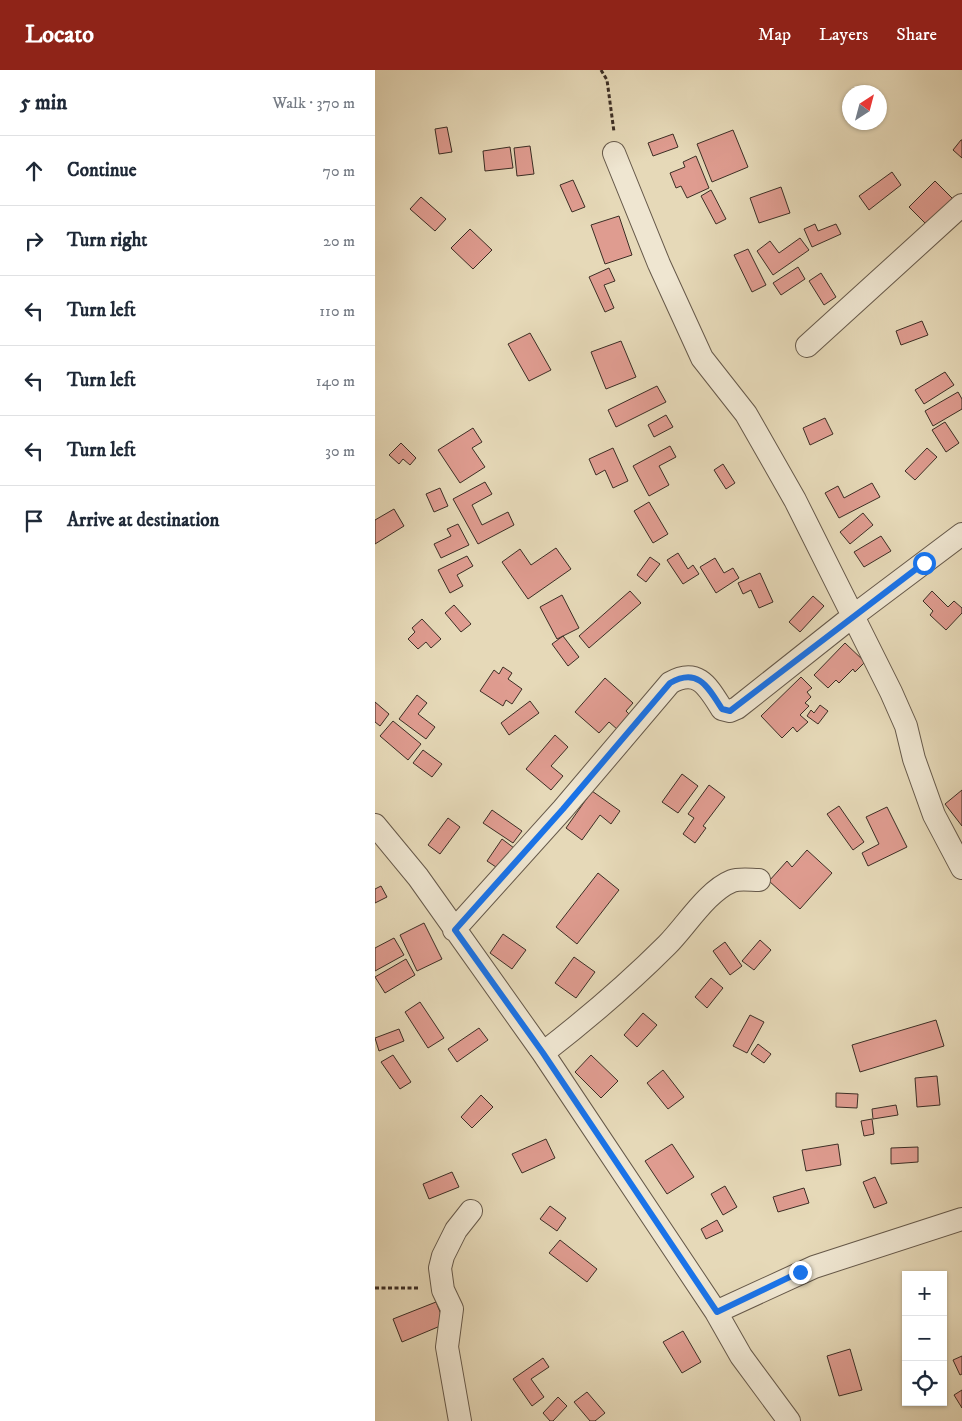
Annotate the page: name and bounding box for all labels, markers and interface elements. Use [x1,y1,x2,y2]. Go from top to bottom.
text: Locato [25,20,94,50]
text: Map [758,24,791,46]
text: Layers [819,24,868,46]
text: Share [896,24,937,46]
north arrow [842,85,887,130]
text: 5 min [20,90,67,116]
text: Walk · 370 m [273,93,355,113]
icon: ahead [20,157,48,185]
text: Continue [67,159,137,182]
text: 70 m [323,161,355,181]
icon: right [20,227,48,255]
text: Turn right [67,229,147,252]
text: 20 m [323,231,355,251]
icon: left [20,297,48,325]
text: Turn left [67,299,136,322]
text: 110 m [319,301,355,321]
icon: left [20,367,48,395]
text: Turn left [67,369,136,392]
text: 140 m [316,371,355,391]
icon: left [20,437,48,465]
text: Turn left [67,439,136,462]
text: 30 m [325,441,355,461]
icon: arrive [20,507,48,535]
text: Arrive at destination [67,509,219,532]
route start [913,552,936,575]
route end [789,1261,812,1284]
map controls [902,1271,947,1406]
button: + [902,1271,947,1316]
button: − [902,1316,947,1361]
button: locate [902,1361,947,1406]

